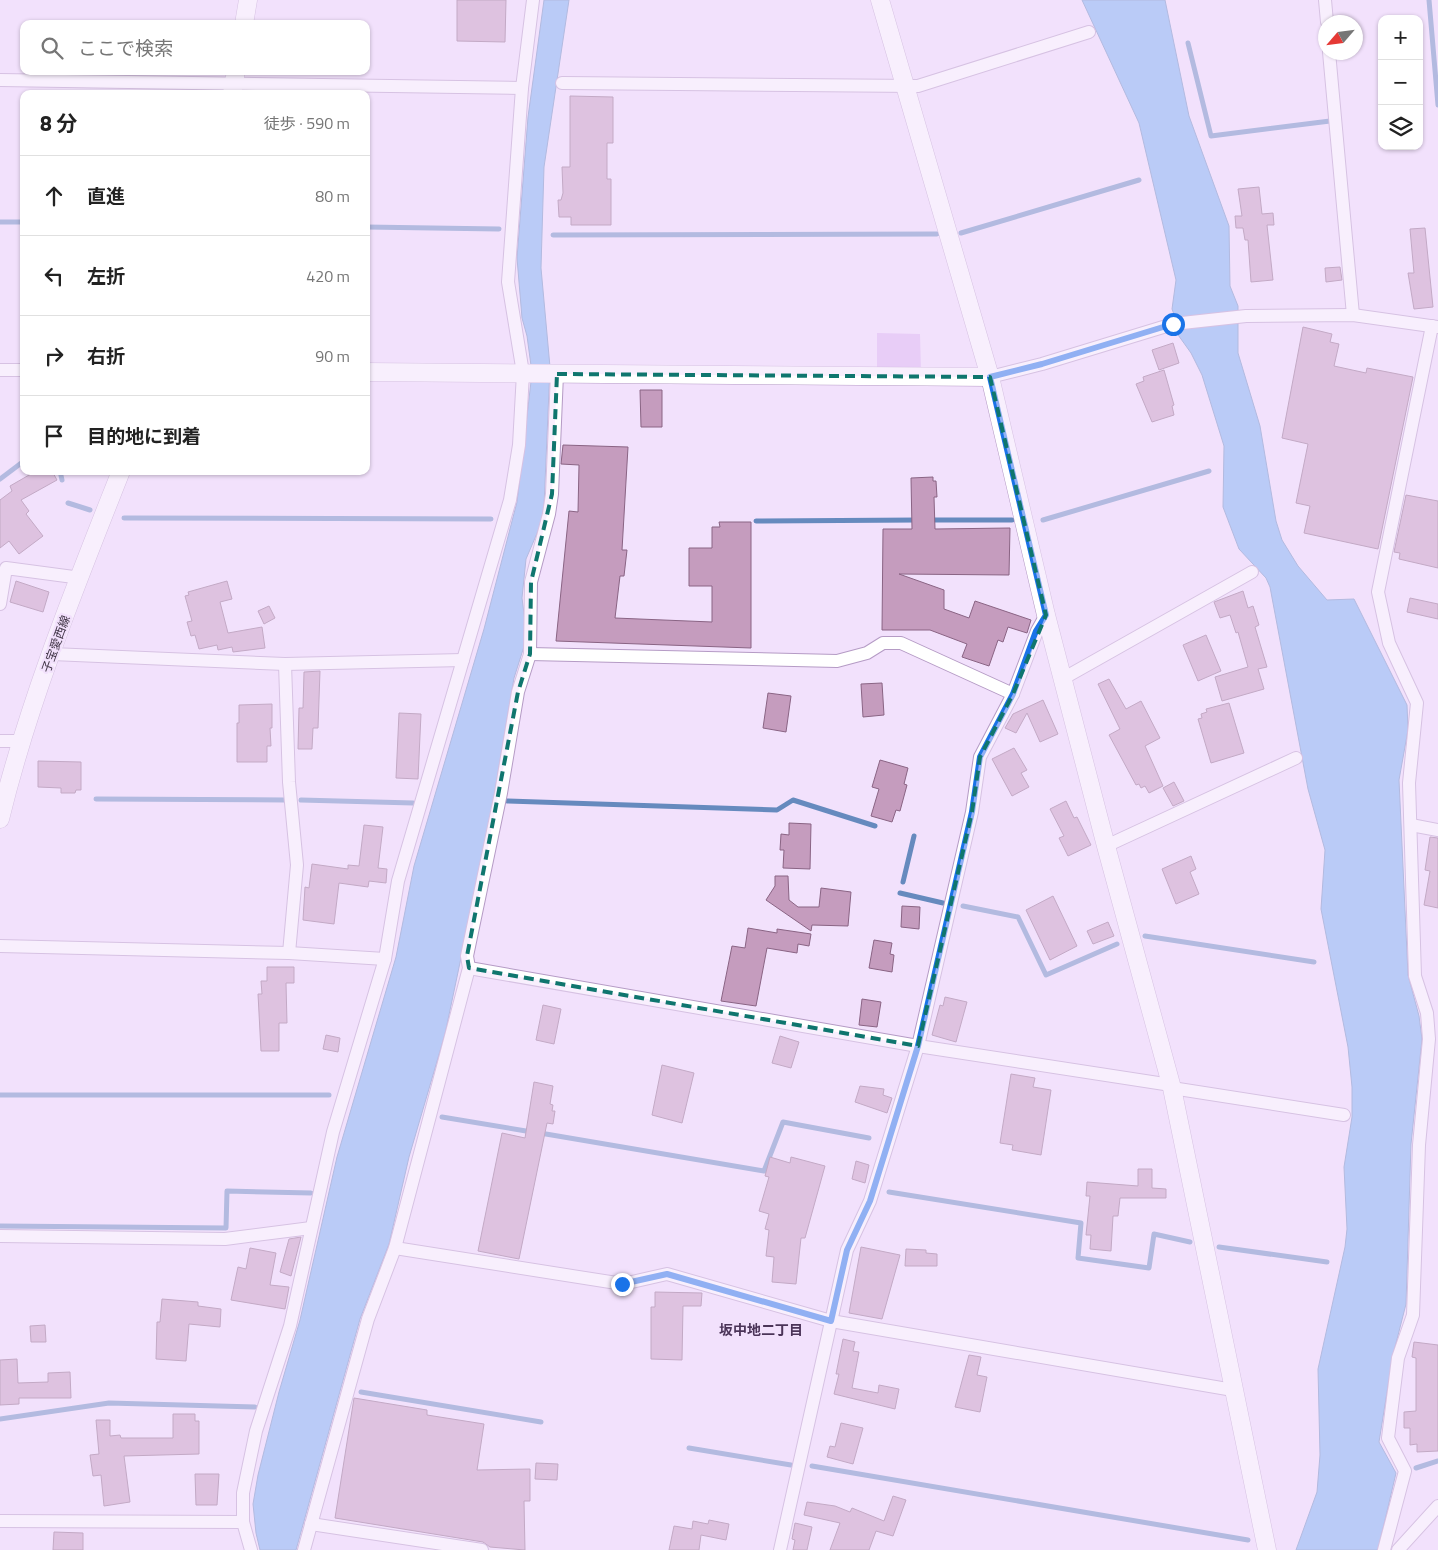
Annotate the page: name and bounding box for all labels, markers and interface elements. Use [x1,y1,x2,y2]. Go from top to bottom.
north arrow [1318,15,1363,60]
map controls [1378,15,1423,150]
button: + [1378,15,1423,60]
search box [20,20,370,75]
text: ここで検索 [78,33,173,62]
icon: search [38,34,66,62]
button: − [1378,60,1423,105]
button: layers [1378,105,1423,150]
text: 8 分 [40,107,77,139]
text: 徒歩 · 590 m [264,111,350,135]
text: 直進 [87,181,125,210]
icon: ahead [40,182,68,210]
text: 80 m [315,184,350,208]
text: 左折 [87,261,125,290]
icon: left [40,262,68,290]
text: 420 m [306,264,350,288]
route start [1162,313,1185,336]
text: 右折 [87,341,125,370]
icon: right [40,342,68,370]
text: 90 m [315,344,350,368]
text: 目的地に到着 [87,421,201,450]
icon: arrive [40,422,68,450]
street label: 子宝愛西線 [36,612,75,675]
route end [611,1273,634,1296]
district label: 坂中地二丁目 [719,1319,803,1340]

